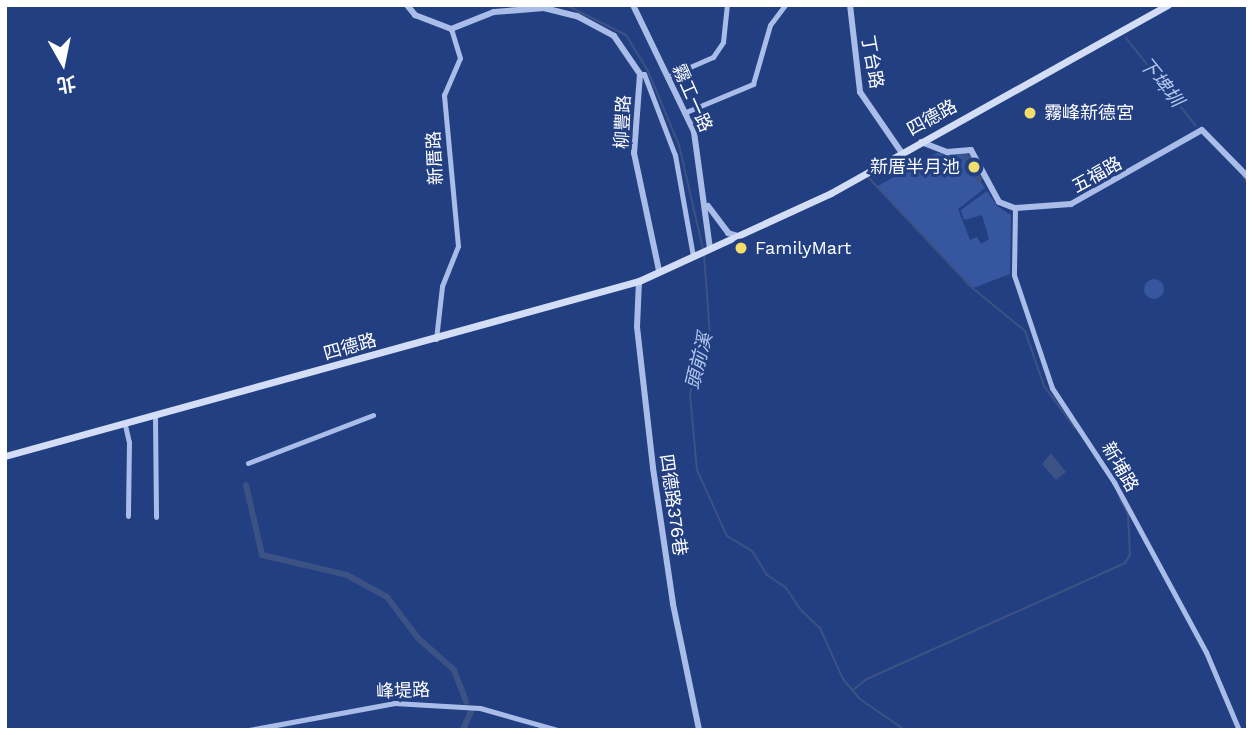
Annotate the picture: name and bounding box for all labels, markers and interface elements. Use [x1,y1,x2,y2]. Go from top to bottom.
north arrow [28,28,98,98]
street label: 丁台路 [857,34,887,90]
water label: 下埤圳 [1134,53,1188,111]
street label: 霧工一路 [667,61,717,135]
text: 北 [55,71,78,97]
street label: 柳豐路 [611,94,635,150]
street label: 四德路 [903,95,961,141]
place label: 霧峰新德宮 [1044,102,1134,124]
marker: 霧峰新德宮 [1022,105,1038,121]
street label: 新厝路 [423,130,447,186]
street label: 五福路 [1068,152,1126,198]
place label: 新厝半月池 [870,156,960,178]
marker: 新厝半月池 [966,159,982,175]
place label: FamilyMart [755,237,851,259]
marker: FamilyMart [733,240,749,256]
street label: 四德路 [321,329,379,365]
water label: 頭前溪 [681,331,717,391]
street label: 新埔路 [1097,438,1143,496]
street label: 四德路376巷 [655,453,691,557]
street label: 峰堤路 [376,679,430,703]

